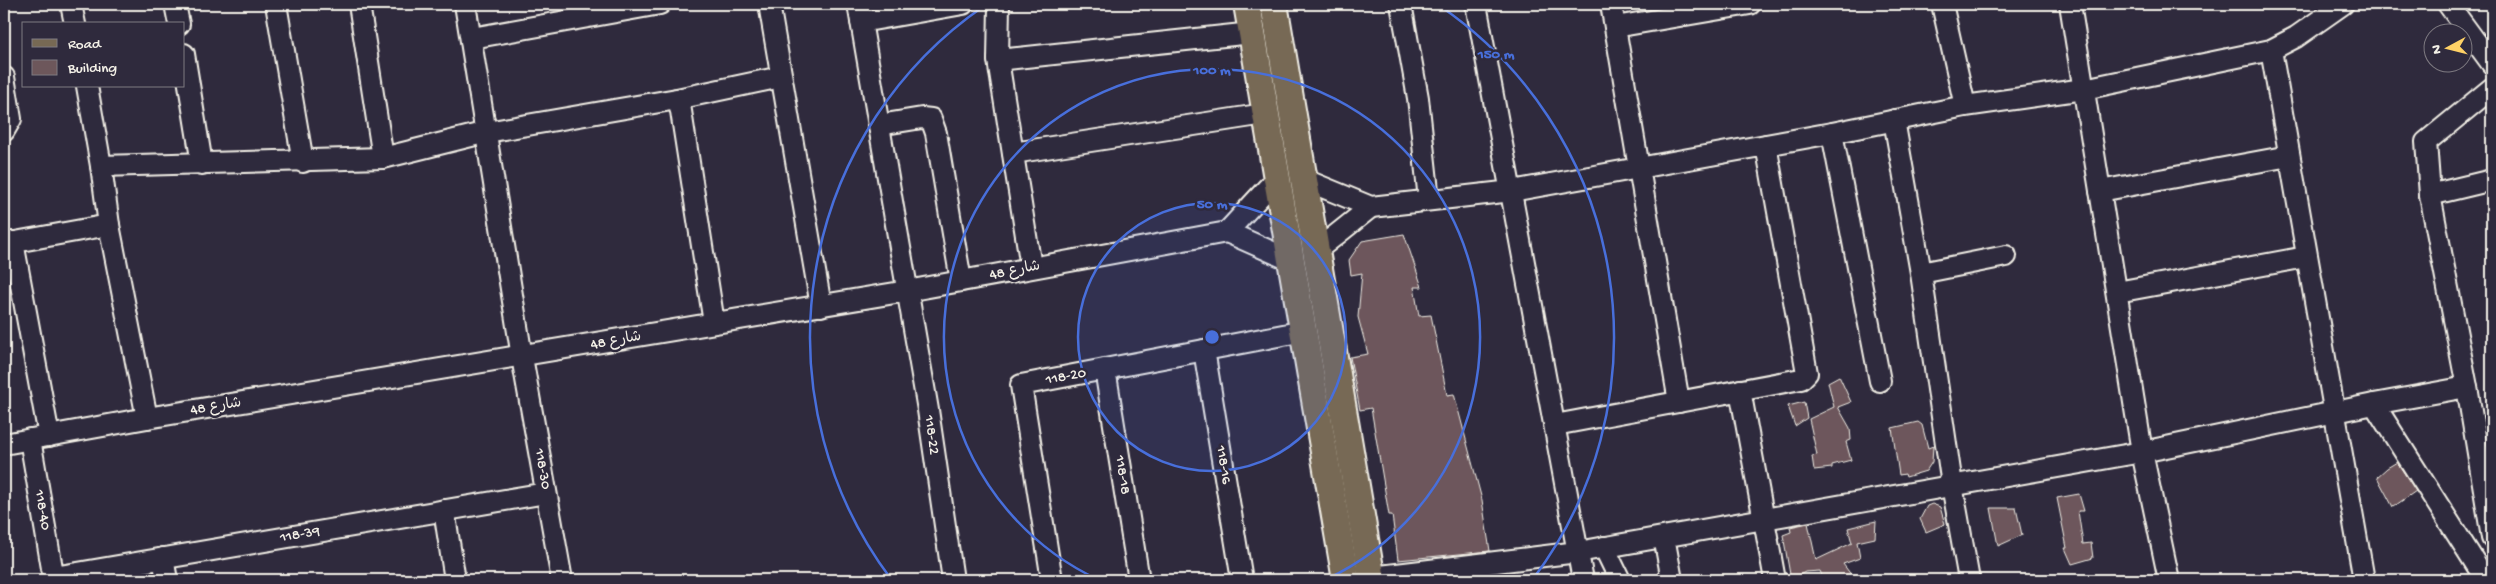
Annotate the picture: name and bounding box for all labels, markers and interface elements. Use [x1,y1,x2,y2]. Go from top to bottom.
legend [22,22,185,88]
north arrow [2424,22,2474,72]
text: Road [68,36,102,54]
text: N [2429,44,2447,55]
text: 150 m [1477,46,1515,64]
text: Building [67,60,117,78]
text: 100 m [1192,62,1231,80]
text: 50 m [1197,196,1228,214]
street label: شارع 48 [988,257,1042,285]
street label: شارع 48 [589,328,643,354]
centre of rings [1203,328,1221,346]
street label: 118-20 [1043,364,1088,390]
street label: شارع 48 [189,394,243,420]
street label: 118-22 [919,413,943,456]
street label: 118-16 [1211,443,1235,486]
street label: 118-30 [529,446,555,491]
street label: 118-18 [1110,453,1134,496]
street label: 118-40 [29,487,54,532]
street label: 118-39 [278,523,322,548]

